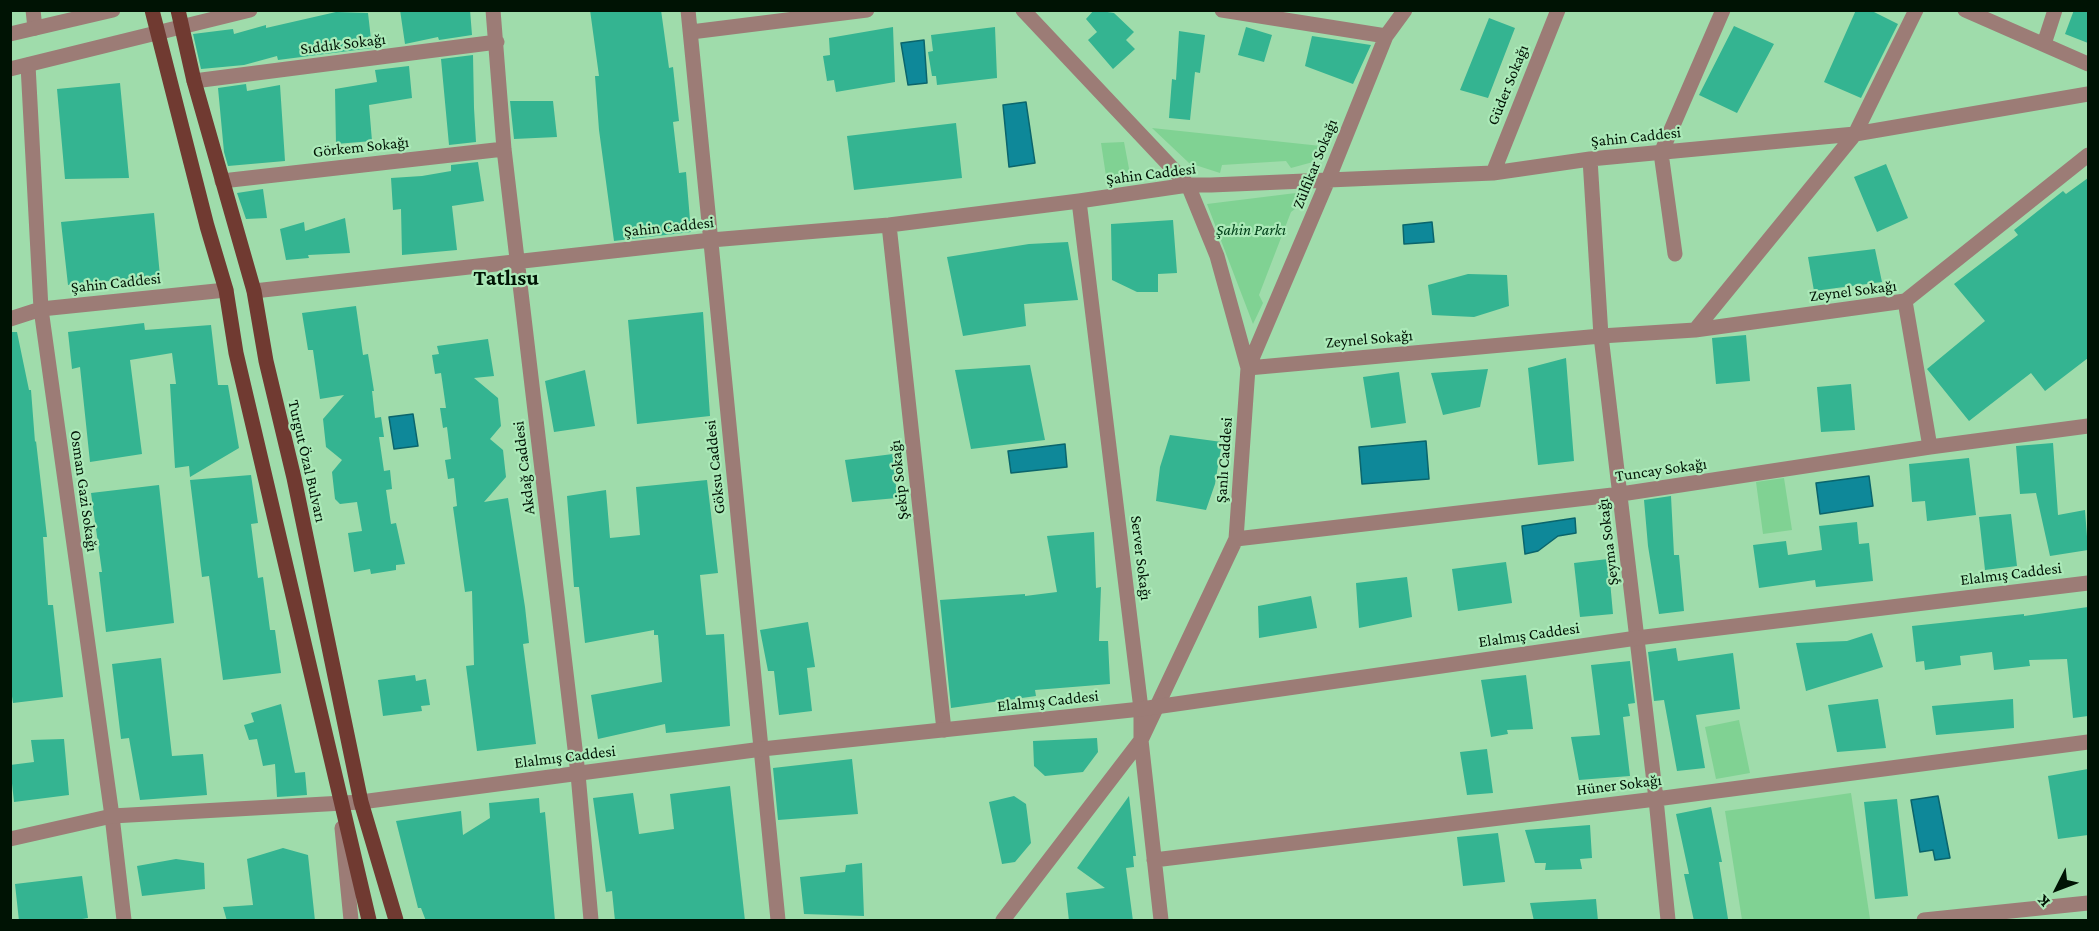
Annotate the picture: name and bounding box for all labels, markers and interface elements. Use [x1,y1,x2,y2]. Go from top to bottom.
street label: Sıddık Sokağı [299,29,387,59]
street label: Güder Sokağı [1483,42,1533,128]
street label: Zülfikar Sokağı [1288,116,1342,212]
street label: Şahin Caddesi [1590,123,1682,151]
street label: Görkem Sokağı [312,132,410,162]
street label: Şahin Caddesi [1105,159,1197,189]
street label: Şahin Caddesi [623,213,715,241]
park label: Şahin Parkı [1216,220,1286,240]
district label: Tatlısu [473,265,539,291]
street label: Şahin Caddesi [70,269,162,297]
street label: Zeynel Sokağı [1808,276,1898,306]
street label: Zeynel Sokağı [1324,326,1414,352]
street label: Turgut Özal Bulvarı [284,398,330,524]
street label: Şanlı Caddesi [1211,416,1237,504]
street label: Göksu Caddesi [701,419,729,515]
street label: Akdağ Caddesi [509,420,539,516]
street label: Osman Gazi Sokağı [66,429,102,553]
street label: Şekip Sokağı [885,439,913,521]
street label: Tuncay Sokağı [1614,454,1708,486]
street label: Şeyma Sokağı [1593,497,1623,587]
street label: Server Sokağı [1126,514,1156,602]
street label: Elalmış Caddesi [1959,558,2063,590]
street label: Elalmış Caddesi [1477,618,1581,652]
street label: Elalmış Caddesi [996,686,1100,716]
street label: Elalmış Caddesi [513,741,617,773]
street label: Hüner Sokağı [1575,770,1663,800]
north arrow [2027,859,2087,919]
text: K [2034,892,2053,911]

